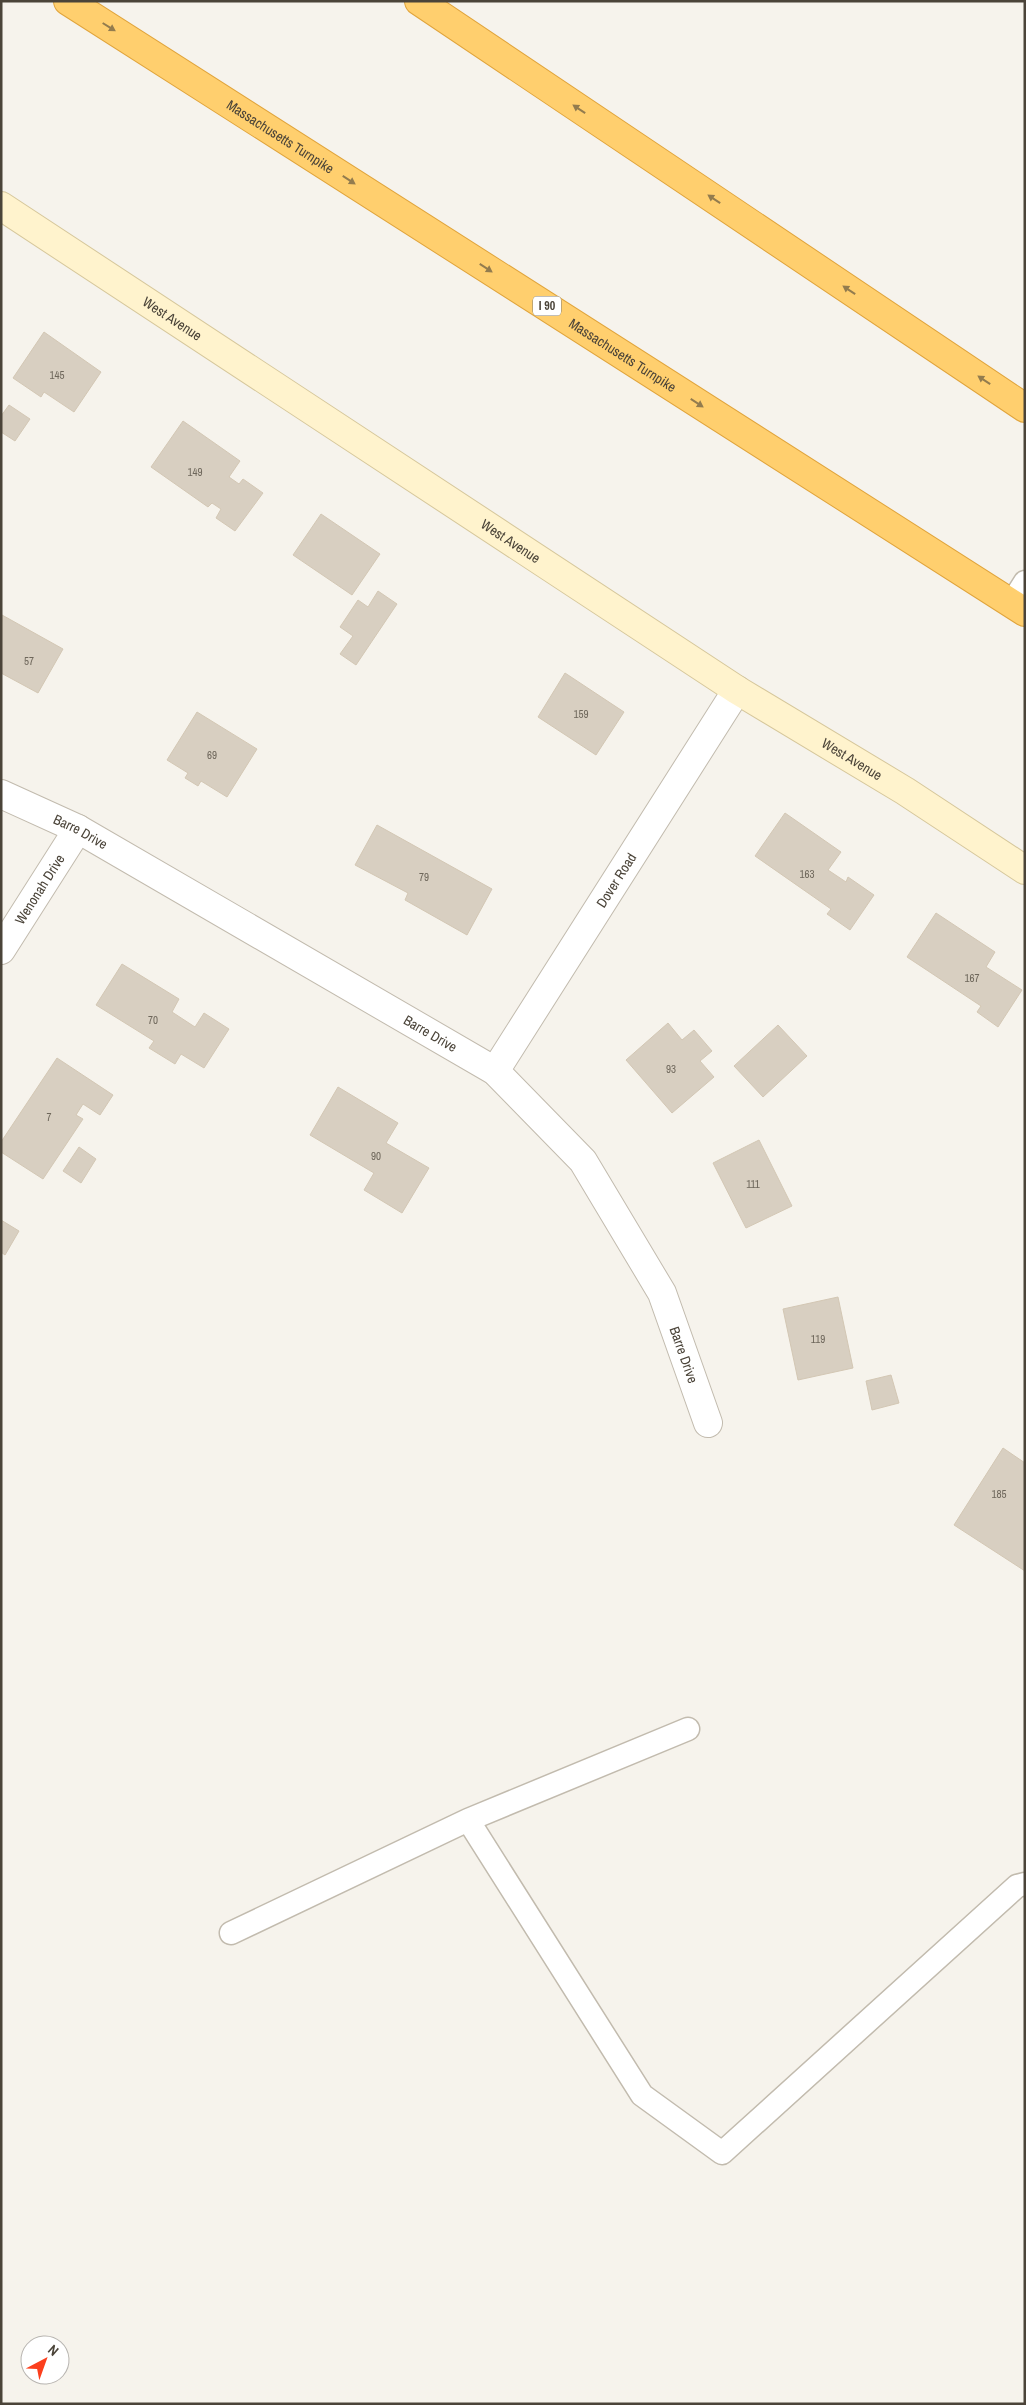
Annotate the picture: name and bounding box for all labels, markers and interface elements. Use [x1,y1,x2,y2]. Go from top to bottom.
one-way arrow [102,23,116,32]
street label: Massachusetts Turnpike [223,96,338,178]
one-way arrow [573,104,586,114]
one-way arrow [343,176,356,185]
one-way arrow [708,195,721,204]
one-way arrow [480,263,493,273]
one-way arrow [843,285,856,295]
street label: West Avenue [139,293,205,345]
road number: I 90 [533,296,561,316]
street label: Massachusetts Turnpike [565,314,680,396]
house number: 145 [49,368,65,382]
one-way arrow [978,376,991,385]
one-way arrow [690,398,704,407]
house number: 149 [187,465,203,479]
street label: West Avenue [478,515,544,567]
house number: 57 [24,654,34,668]
house number: 159 [573,707,589,721]
street label: West Avenue [818,734,885,784]
house number: 69 [207,748,217,762]
street label: Barre Drive [51,810,111,853]
street label: Dover Road [592,850,640,911]
street label: Wenonah Drive [11,851,69,928]
house number: 163 [799,867,815,881]
house number: 79 [419,870,429,884]
house number: 167 [964,971,980,985]
street label: Barre Drive [400,1011,460,1056]
house number: 70 [148,1013,158,1027]
house number: 93 [666,1062,676,1076]
house number: 7 [46,1110,52,1124]
house number: 90 [371,1149,381,1163]
house number: 111 [746,1177,760,1191]
street label: Barre Drive [666,1324,702,1386]
house number: 119 [811,1332,825,1346]
house number: 185 [991,1487,1007,1501]
north arrow [20,2335,70,2385]
text: N [44,2341,63,2360]

